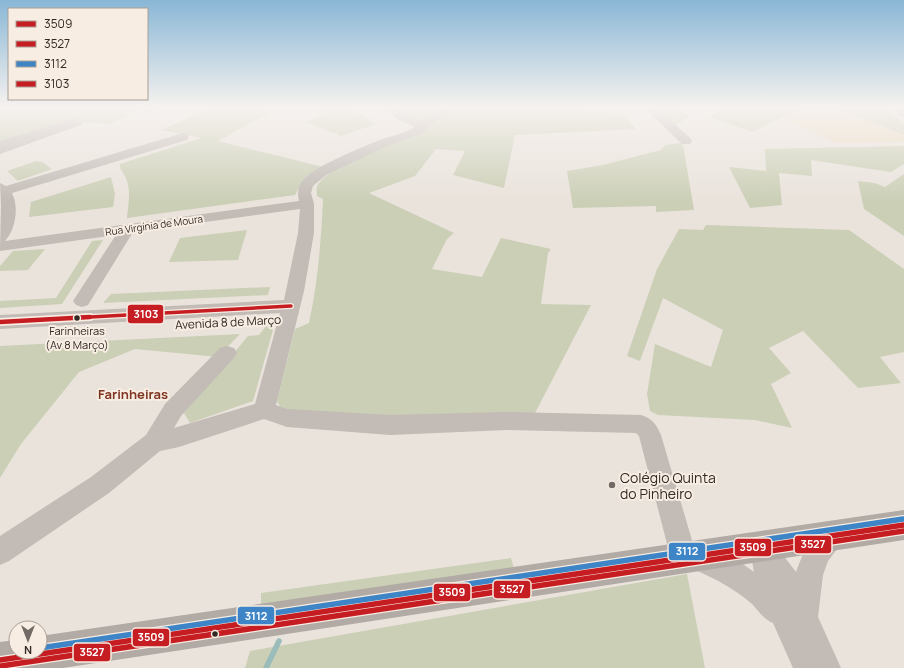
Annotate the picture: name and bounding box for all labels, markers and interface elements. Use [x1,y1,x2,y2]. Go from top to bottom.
legend [8,8,148,100]
text: 3509 [44,15,72,32]
text: 3527 [44,35,70,52]
text: 3112 [44,55,67,72]
text: 3103 [44,75,69,92]
street label: Rua Virgínia de Moura [104,211,204,239]
line badge: 3103 [127,304,164,324]
text: 3103 [134,306,158,321]
street label: Avenida 8 de Março [174,311,282,333]
marker: Farinheiras (Av 8 Março) [72,313,82,323]
place label: Farinheiras (Av 8 Março) [45,323,109,352]
district label: Farinheiras [98,385,168,403]
place label: Colégio Quinta do Pinheiro [620,468,716,503]
marker: Colégio Quinta do Pinheiro [607,480,617,490]
line badge: 3527 [794,535,832,554]
text: 3527 [801,536,826,551]
line badge: 3509 [734,538,772,557]
text: 3509 [740,539,767,554]
line badge: 3112 [668,542,706,561]
text: 3112 [676,543,698,558]
line badge: 3527 [493,580,531,599]
text: 3527 [500,581,525,596]
line badge: 3509 [433,583,471,602]
text: 3509 [439,584,466,599]
line badge: 3112 [237,606,275,625]
text: 3112 [245,608,267,623]
north arrow [8,620,48,660]
line badge: 3509 [132,628,170,647]
text: 3509 [138,629,165,644]
unlabelled marker [210,629,220,639]
text: N [24,643,32,658]
line badge: 3527 [73,643,111,662]
text: 3527 [80,644,105,659]

